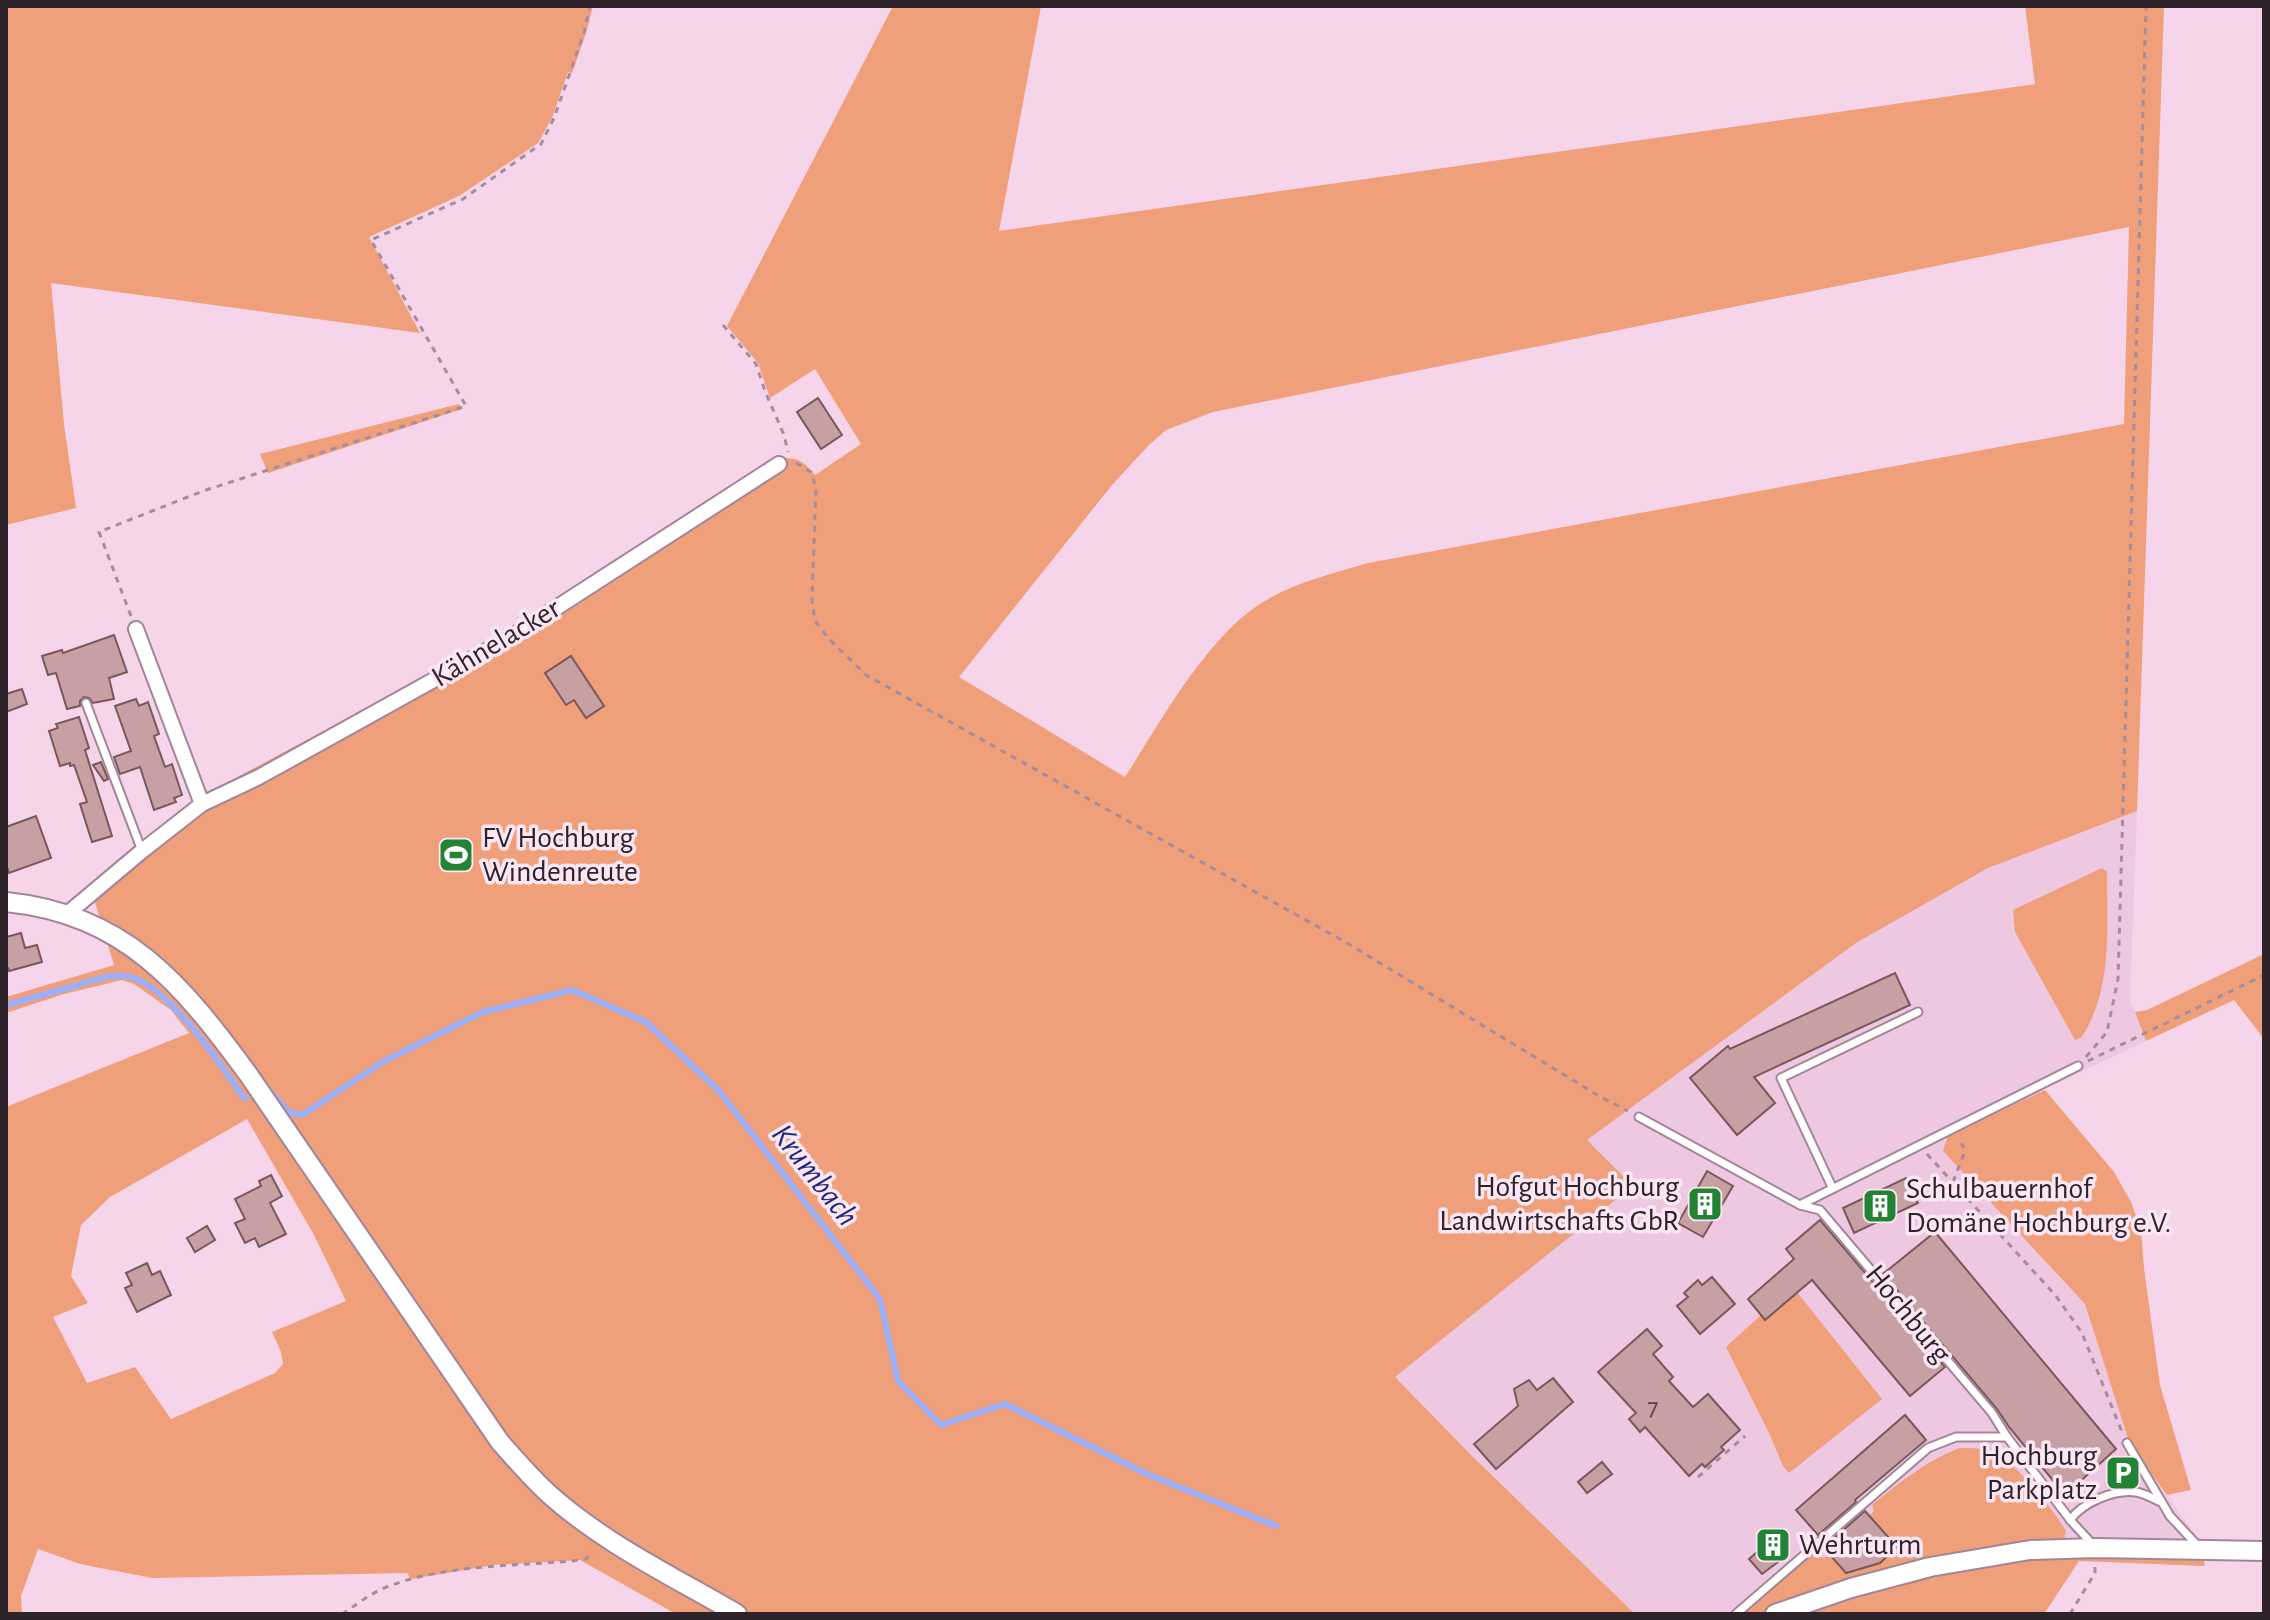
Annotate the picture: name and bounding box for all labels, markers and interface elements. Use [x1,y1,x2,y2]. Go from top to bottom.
street label: Kähnelacker [427,593,566,693]
place label: FV Hochburg Windenreute [482,823,638,887]
sports icon: FV Hochburg Windenreute [437,836,475,874]
water label: Krumbach [766,1118,864,1232]
place label: Hofgut Hochburg Landwirtschafts GbR [1439,1172,1679,1236]
place label: Schulbauernhof Domäne Hochburg e.V. [1906,1174,2171,1238]
building icon: Hofgut Hochburg Landwirtschafts GbR [1686,1185,1724,1223]
building icon: Schulbauernhof Domäne Hochburg e.V. [1861,1187,1899,1225]
street label: Hochburg [1860,1259,1957,1369]
house number: 7 [1648,1394,1659,1420]
place label: Hochburg Parkplatz [1980,1441,2097,1505]
parking icon: Hochburg Parkplatz [2104,1454,2142,1492]
building icon: Wehrturm [1754,1526,1792,1564]
place label: Wehrturm [1799,1530,1922,1560]

